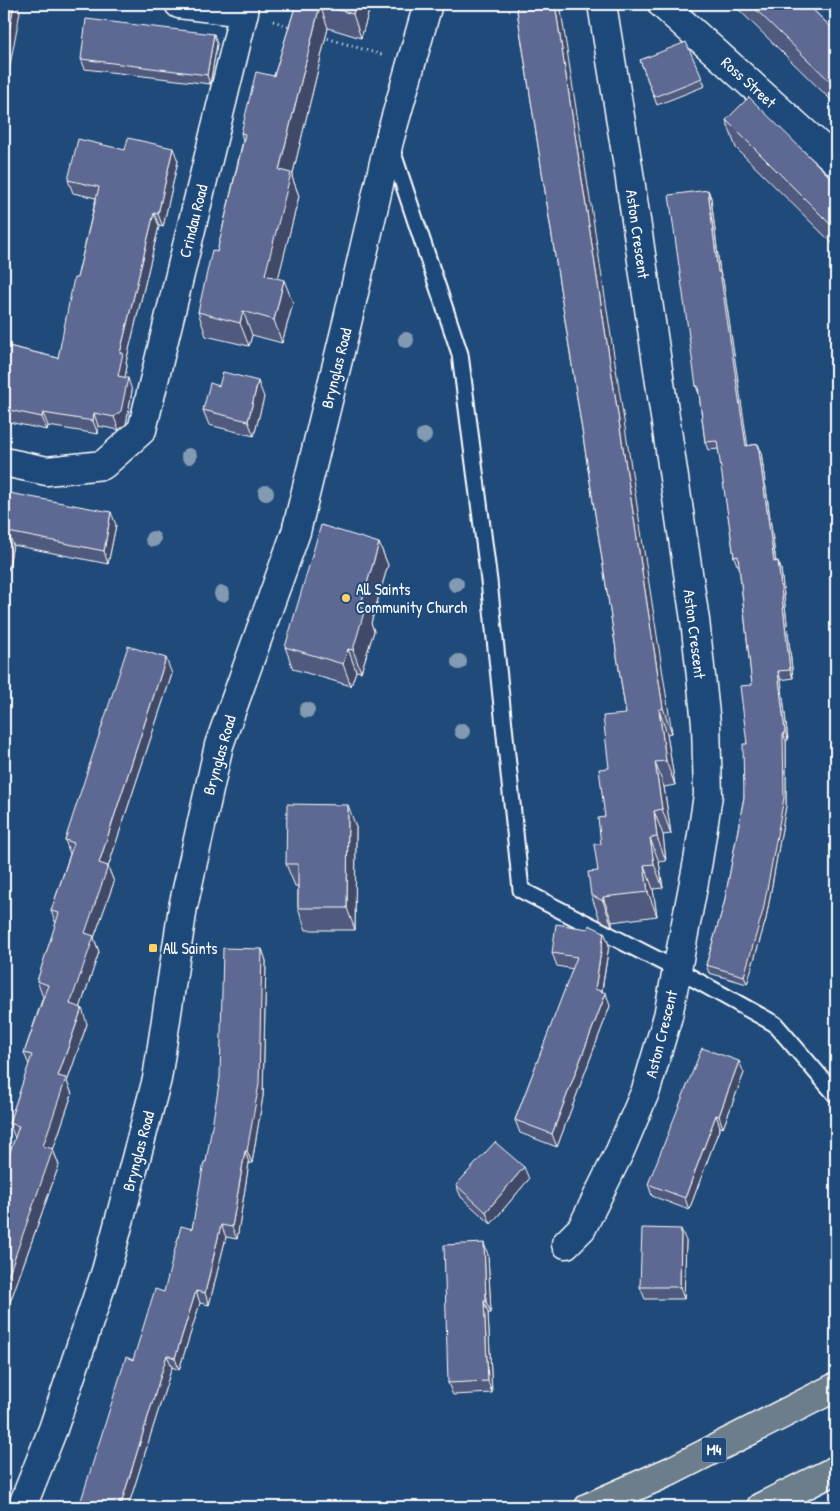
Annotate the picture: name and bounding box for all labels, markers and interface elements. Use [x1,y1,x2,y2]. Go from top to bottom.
street label: Ross Street [717,51,782,113]
street label: Crindau Road [173,182,213,260]
street label: Aston Crescent [621,188,655,280]
street label: Brynglas Road [315,326,357,410]
place label: All Saints Community Church [356,578,467,618]
street label: Aston Crescent [679,588,711,680]
marker: All Saints Community Church [340,592,352,604]
street label: Brynglas Road [197,713,241,797]
place label: All Saints [163,937,217,959]
marker: All Saints [147,942,159,954]
street label: Aston Crescent [639,987,683,1080]
street label: Brynglas Road [117,1109,159,1193]
road number: M4 [702,1438,726,1462]

